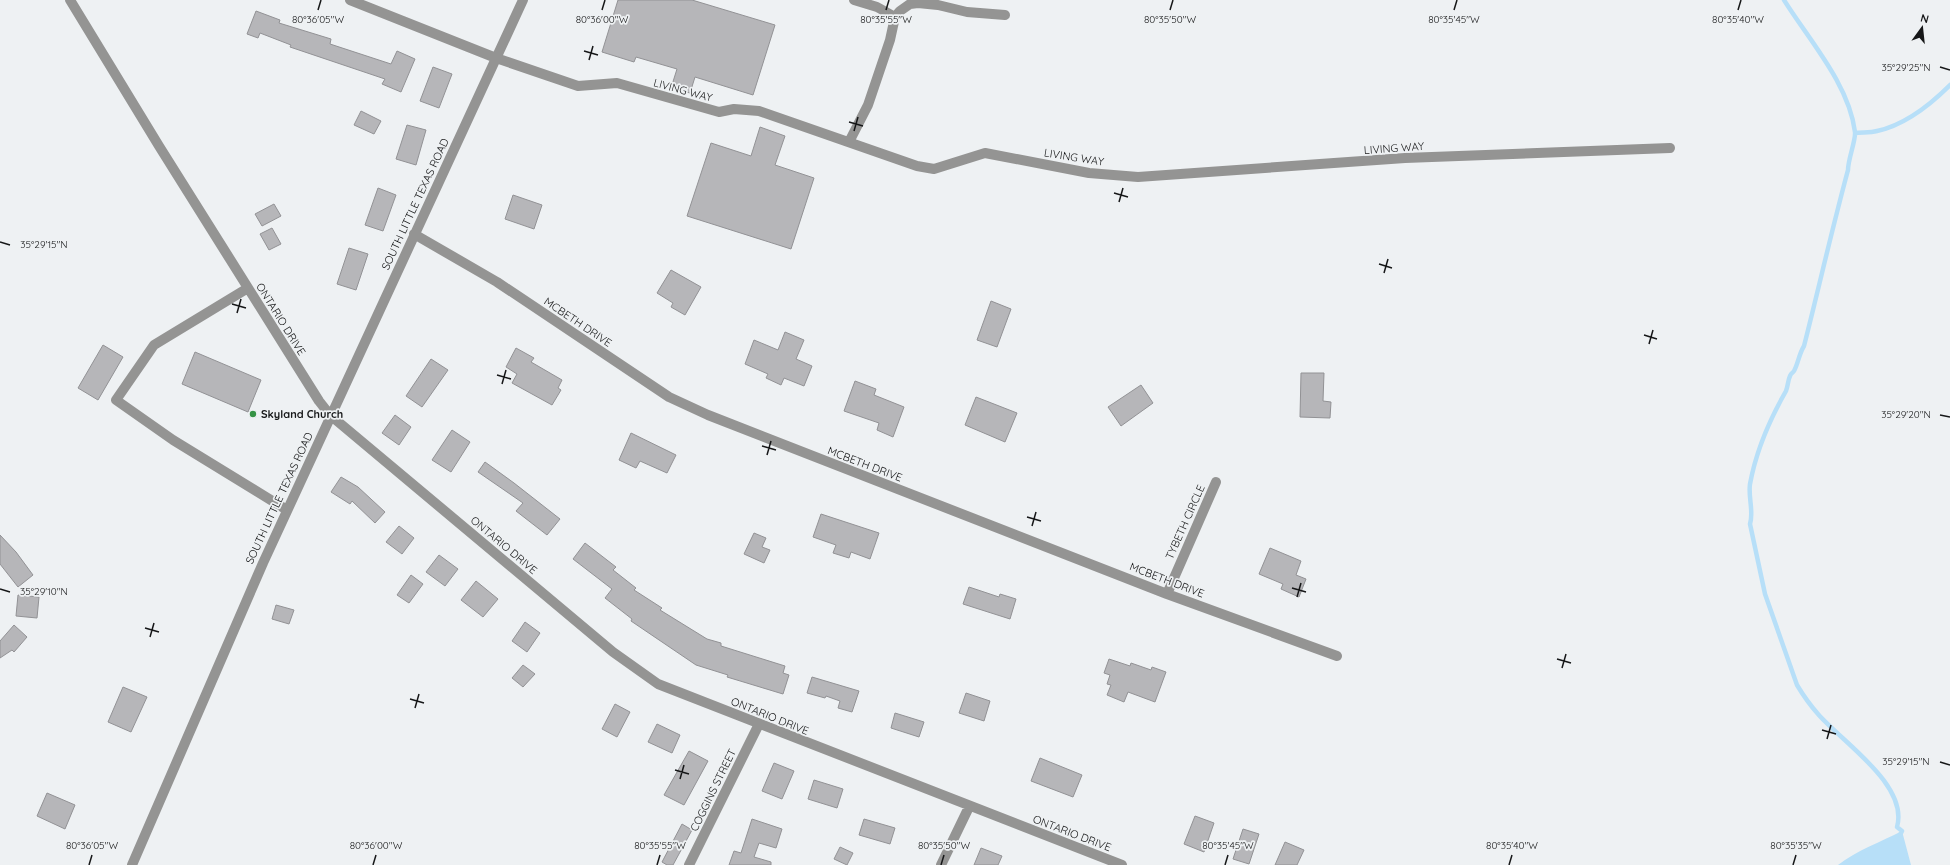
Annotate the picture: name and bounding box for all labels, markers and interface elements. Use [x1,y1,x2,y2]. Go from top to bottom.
north arrow [1902,8,1942,48]
text: N [1919,11,1930,26]
text: 80°36'05"W [292,13,344,26]
text: 80°36'00"W [576,13,629,26]
text: 80°35'55"W [860,13,912,26]
text: 80°35'50"W [1144,13,1196,26]
text: 80°35'45"W [1428,13,1480,26]
text: 80°35'40"W [1712,13,1764,26]
text: 35°29'25"N [1881,61,1931,74]
street label: LIVING WAY [652,75,714,105]
street label: SOUTH LITTLE TEXAS ROAD [378,136,452,272]
street label: LIVING WAY [1363,139,1425,157]
street label: LIVING WAY [1043,145,1105,169]
text: 35°29'15"N [20,238,68,251]
street label: ONTARIO DRIVE [253,280,309,358]
street label: MCBETH DRIVE [541,294,615,350]
place label: Skyland Church [261,407,343,421]
text: 35°29'20"N [1881,408,1931,421]
marker: Skyland Church [248,409,258,419]
street label: SOUTH LITTLE TEXAS ROAD [242,430,316,566]
street label: MCBETH DRIVE [826,443,904,485]
street label: TYBETH CIRCLE [1162,482,1208,562]
street label: ONTARIO DRIVE [468,513,540,577]
street label: MCBETH DRIVE [1128,559,1206,601]
text: 35°29'10"N [20,585,68,598]
street label: ONTARIO DRIVE [729,694,811,738]
street label: COGGINS STREET [687,746,739,834]
text: 35°29'15"N [1882,755,1930,768]
street label: ONTARIO DRIVE [1031,812,1113,854]
text: 80°36'05"W [66,839,118,852]
text: 80°36'00"W [350,839,403,852]
text: 80°35'55"W [634,839,686,852]
text: 80°35'50"W [918,839,970,852]
text: 80°35'45"W [1202,839,1254,852]
text: 80°35'40"W [1486,839,1538,852]
text: 80°35'35"W [1770,839,1822,852]

